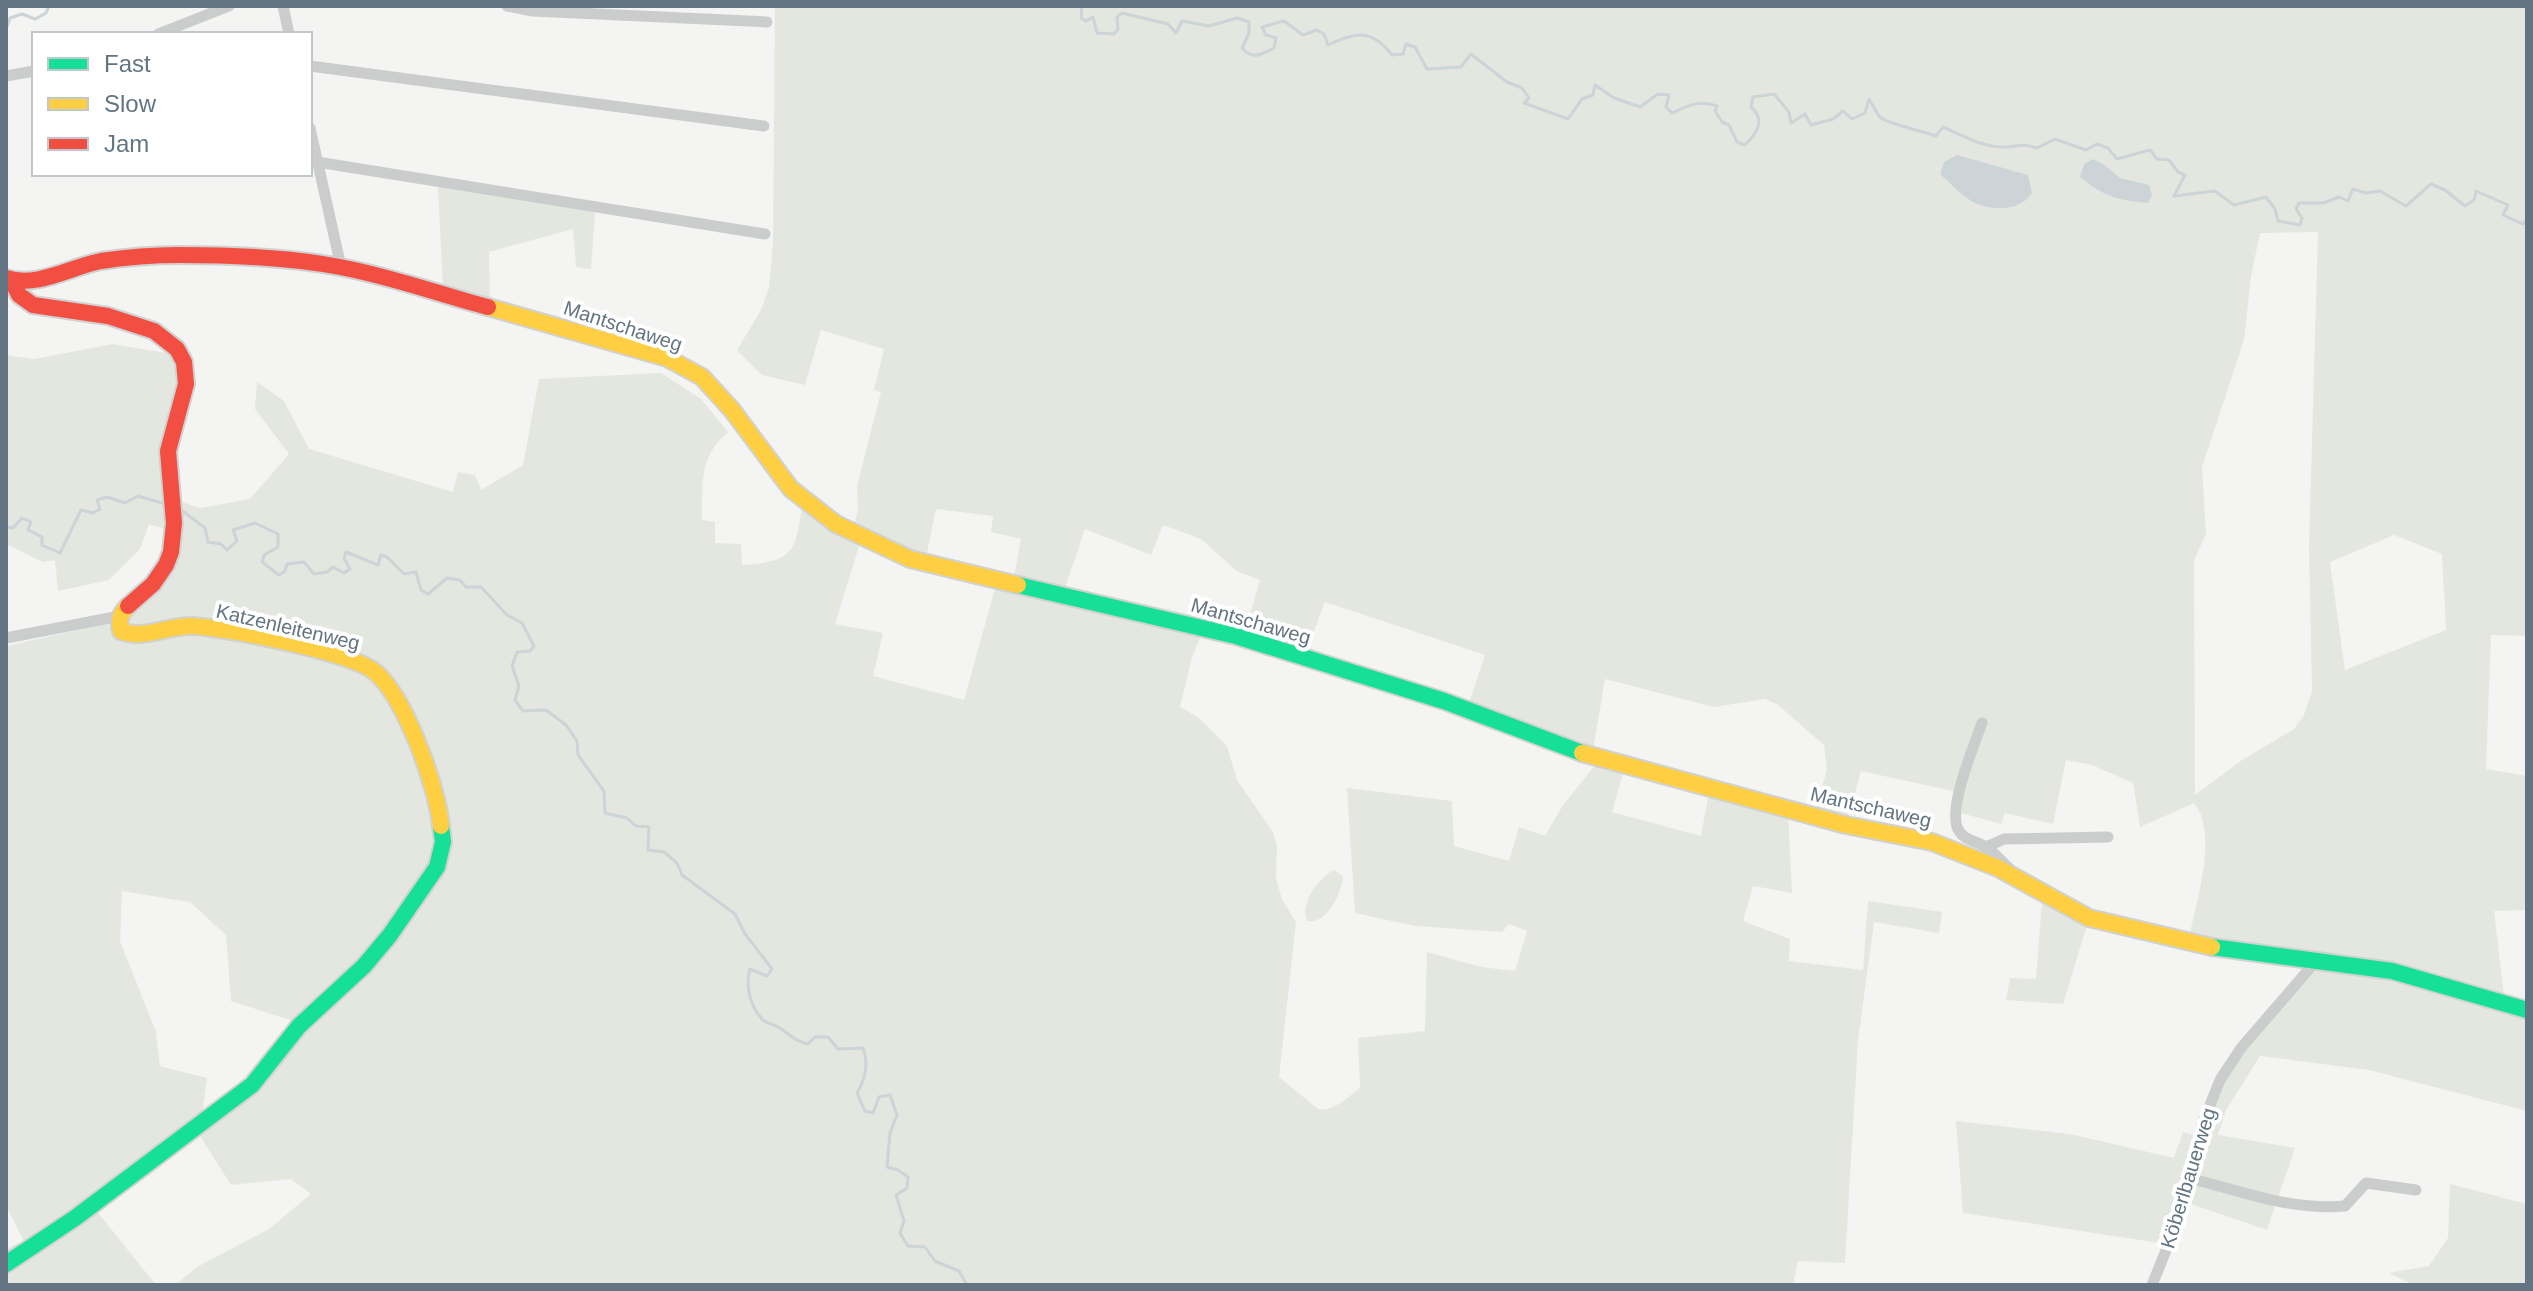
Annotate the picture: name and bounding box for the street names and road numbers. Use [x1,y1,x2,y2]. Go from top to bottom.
street label: Mantschaweg [561,296,685,356]
street label: Mantschaweg [1189,593,1313,649]
street label: Katzenleitenweg [214,600,362,654]
street label: Mantschaweg [1808,782,1934,832]
street label: Köberlbauerweg [2156,1105,2220,1251]

